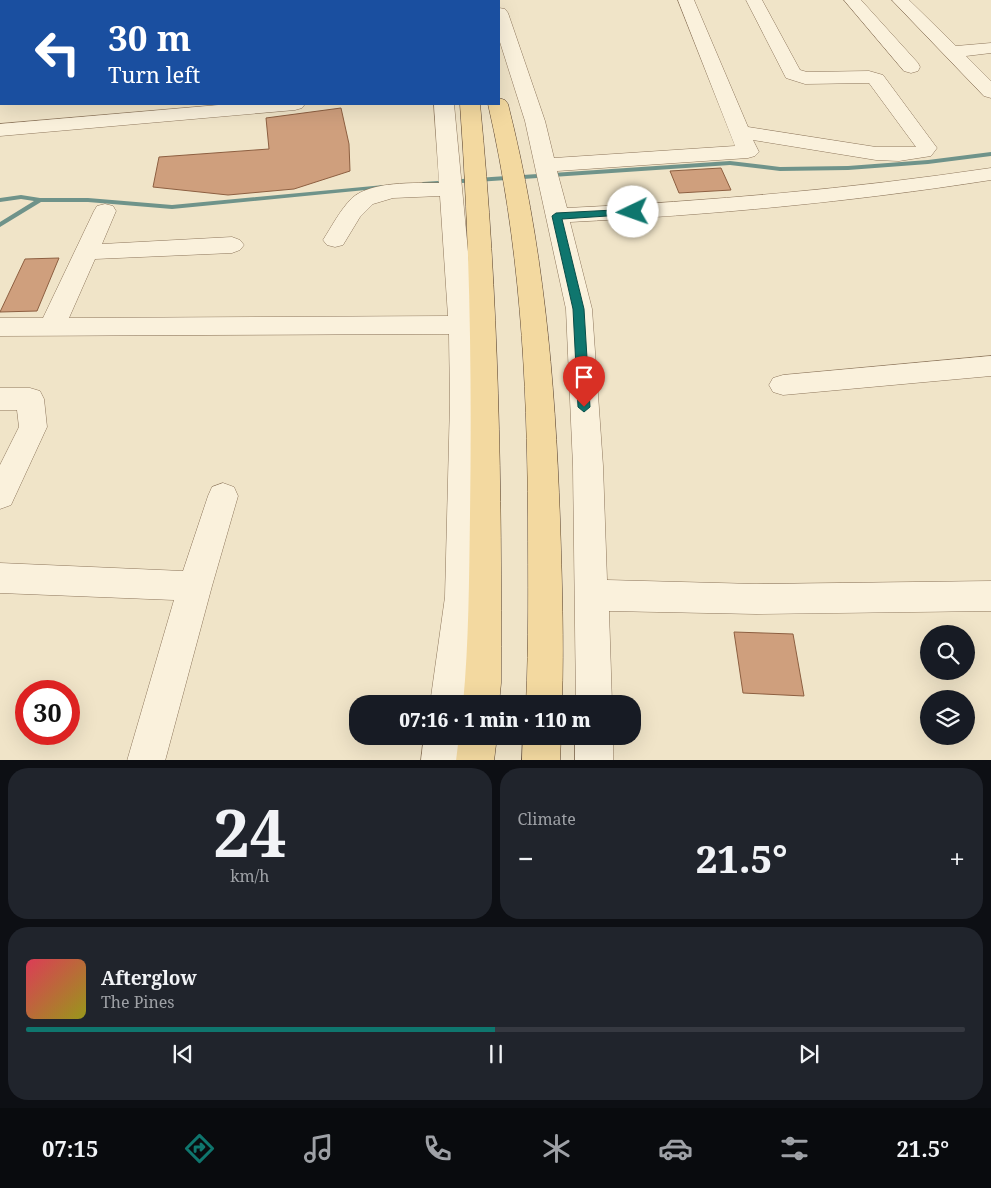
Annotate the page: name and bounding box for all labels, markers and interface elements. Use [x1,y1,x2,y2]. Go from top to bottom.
text: 30 m [108,14,191,61]
icon: left [25,20,90,85]
text: Turn left [108,59,200,89]
position arrow [606,185,658,237]
pin [563,356,605,407]
icon: arrive [570,363,598,391]
map controls [920,625,975,745]
button: search [920,625,975,680]
speed limit sign: 30 [15,680,80,745]
button: layers [920,690,975,745]
text: 07:16 · 1 min · 110 m [399,707,591,733]
text: 24 [213,788,286,876]
text: Climate [518,808,576,830]
text: 21.5° [696,832,787,884]
text: − [518,839,534,877]
text: + [949,839,965,877]
text: km/h [230,865,269,887]
text: Afterglow [101,965,197,991]
text: The Pines [101,991,175,1013]
icon: previous [169,1040,197,1068]
icon: pause [482,1040,510,1068]
icon: next [795,1040,823,1068]
icon: directions [182,1131,217,1166]
icon: music [301,1131,336,1166]
icon: phone [420,1131,455,1166]
icon: climate [539,1131,574,1166]
icon: car [658,1131,693,1166]
icon: filters [777,1131,812,1166]
text: 07:15 [42,1133,98,1163]
text: 21.5° [896,1133,949,1163]

